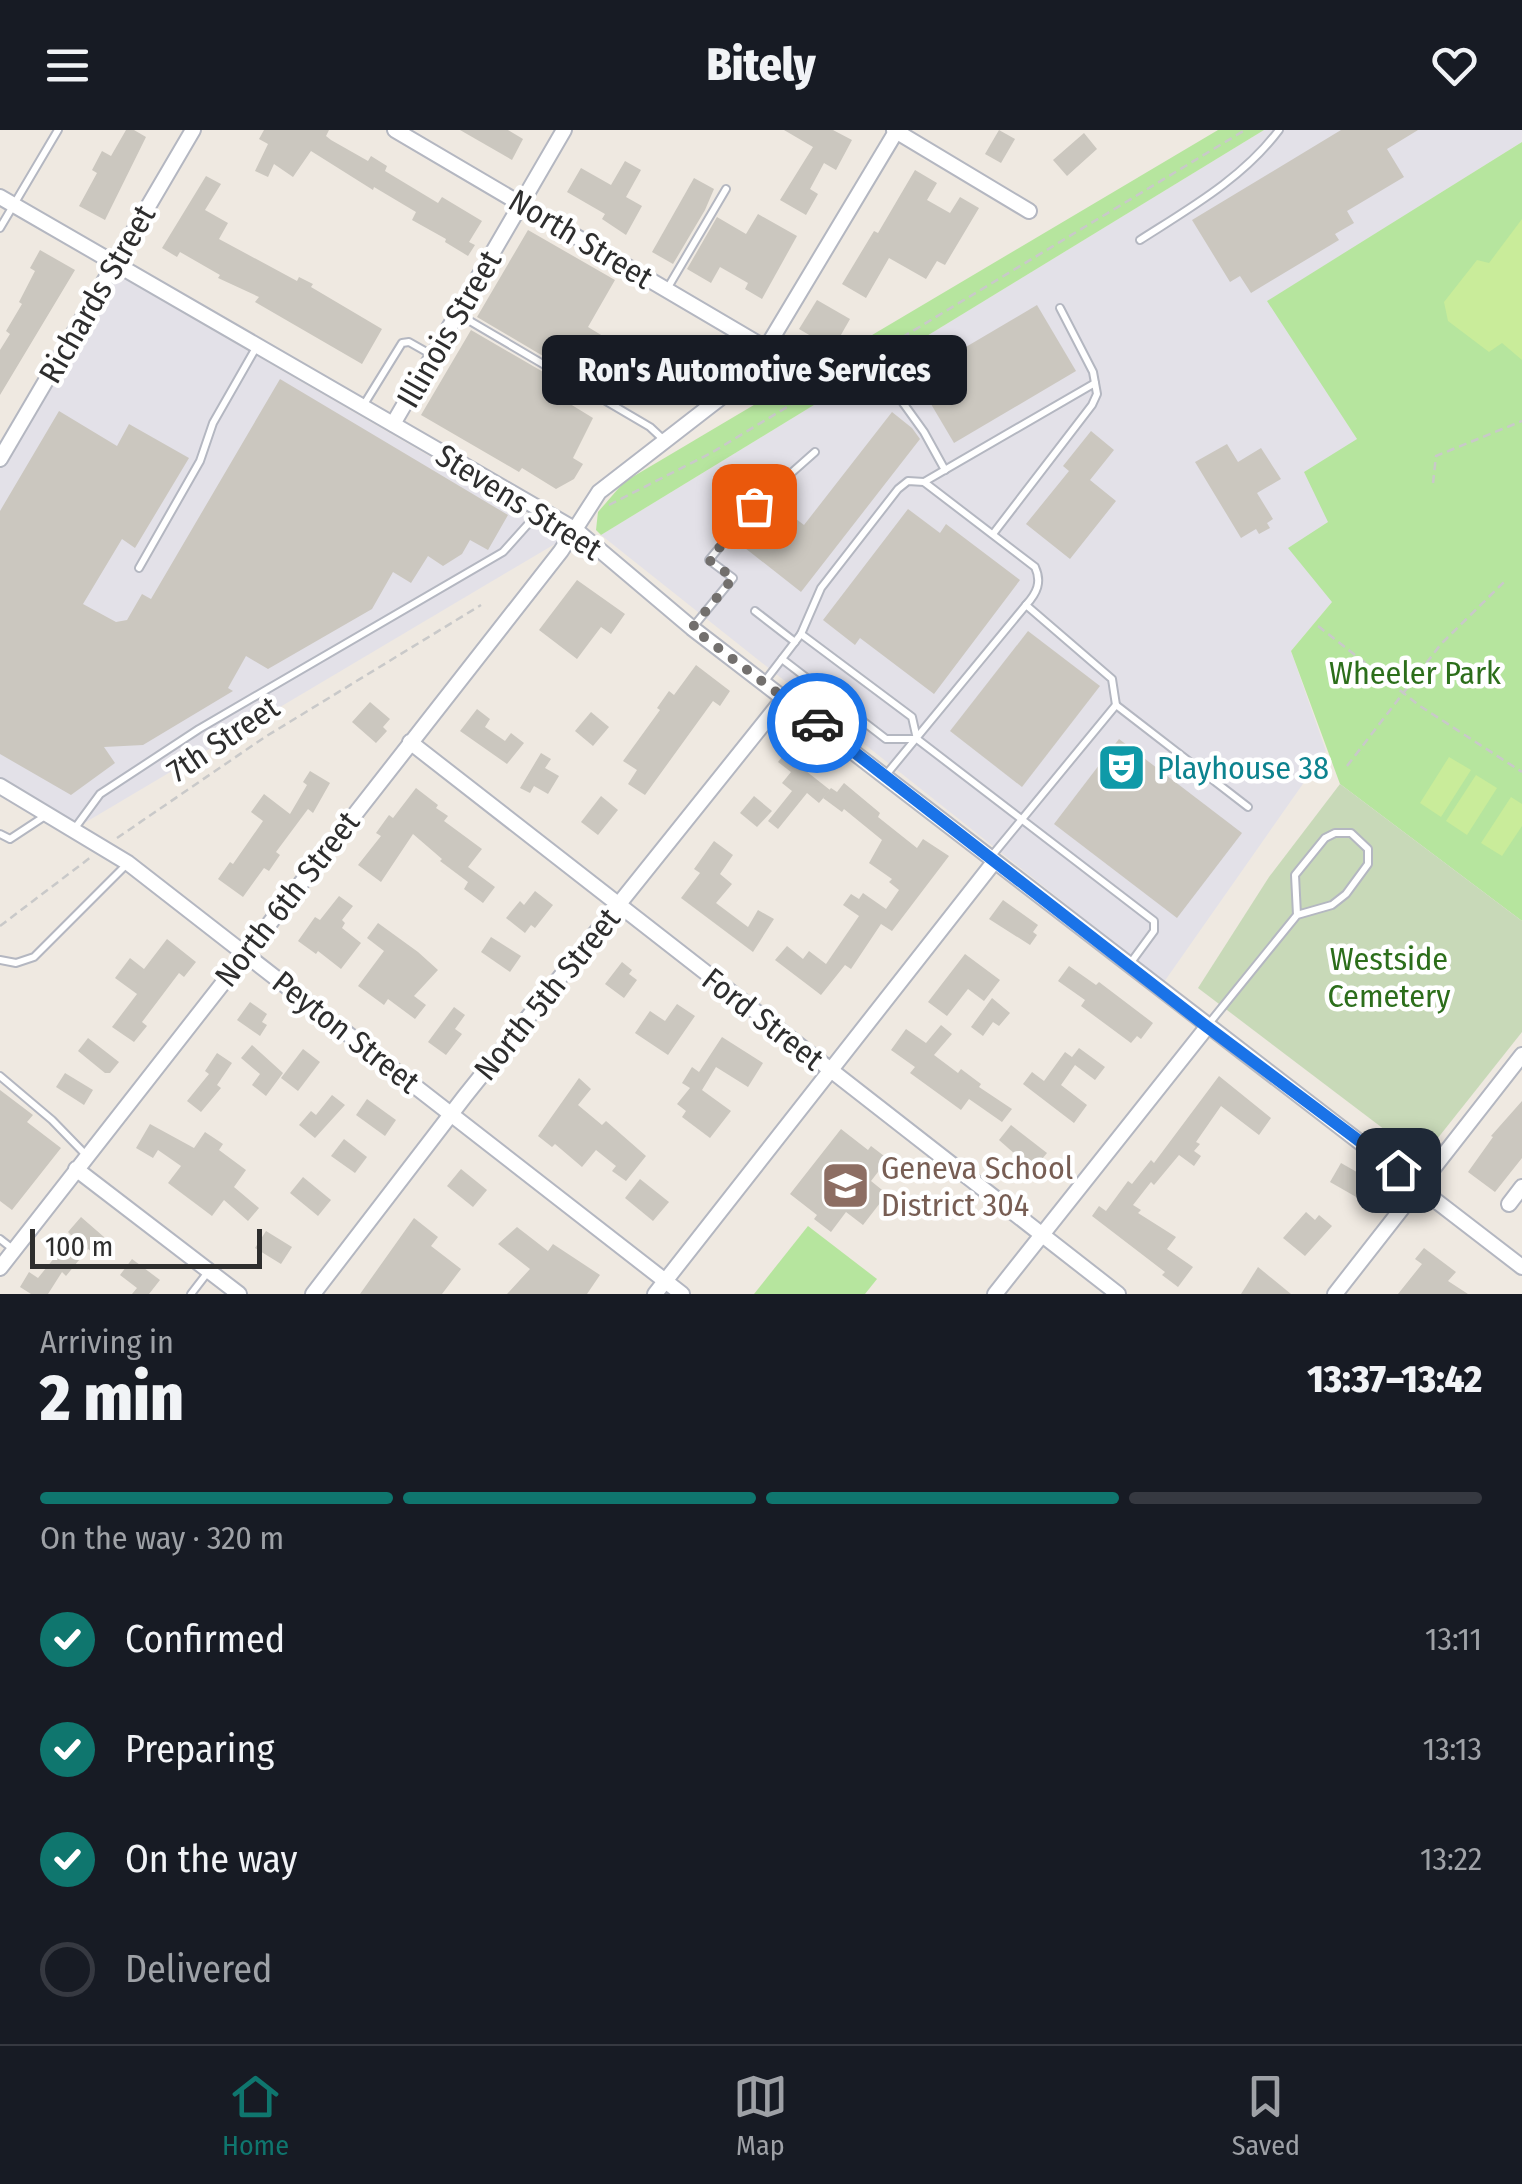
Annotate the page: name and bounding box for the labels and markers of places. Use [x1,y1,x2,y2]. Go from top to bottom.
callout: Ron's Automotive Services [542,336,966,406]
pin [712,464,797,549]
theatre icon: Playhouse 38 [1096,742,1148,794]
place label: Playhouse 38 [1157,749,1329,787]
pin [1356,1128,1441,1213]
place label: Geneva School District 304 [881,1149,1073,1224]
school or university icon: Geneva School District 304 [820,1160,872,1212]

